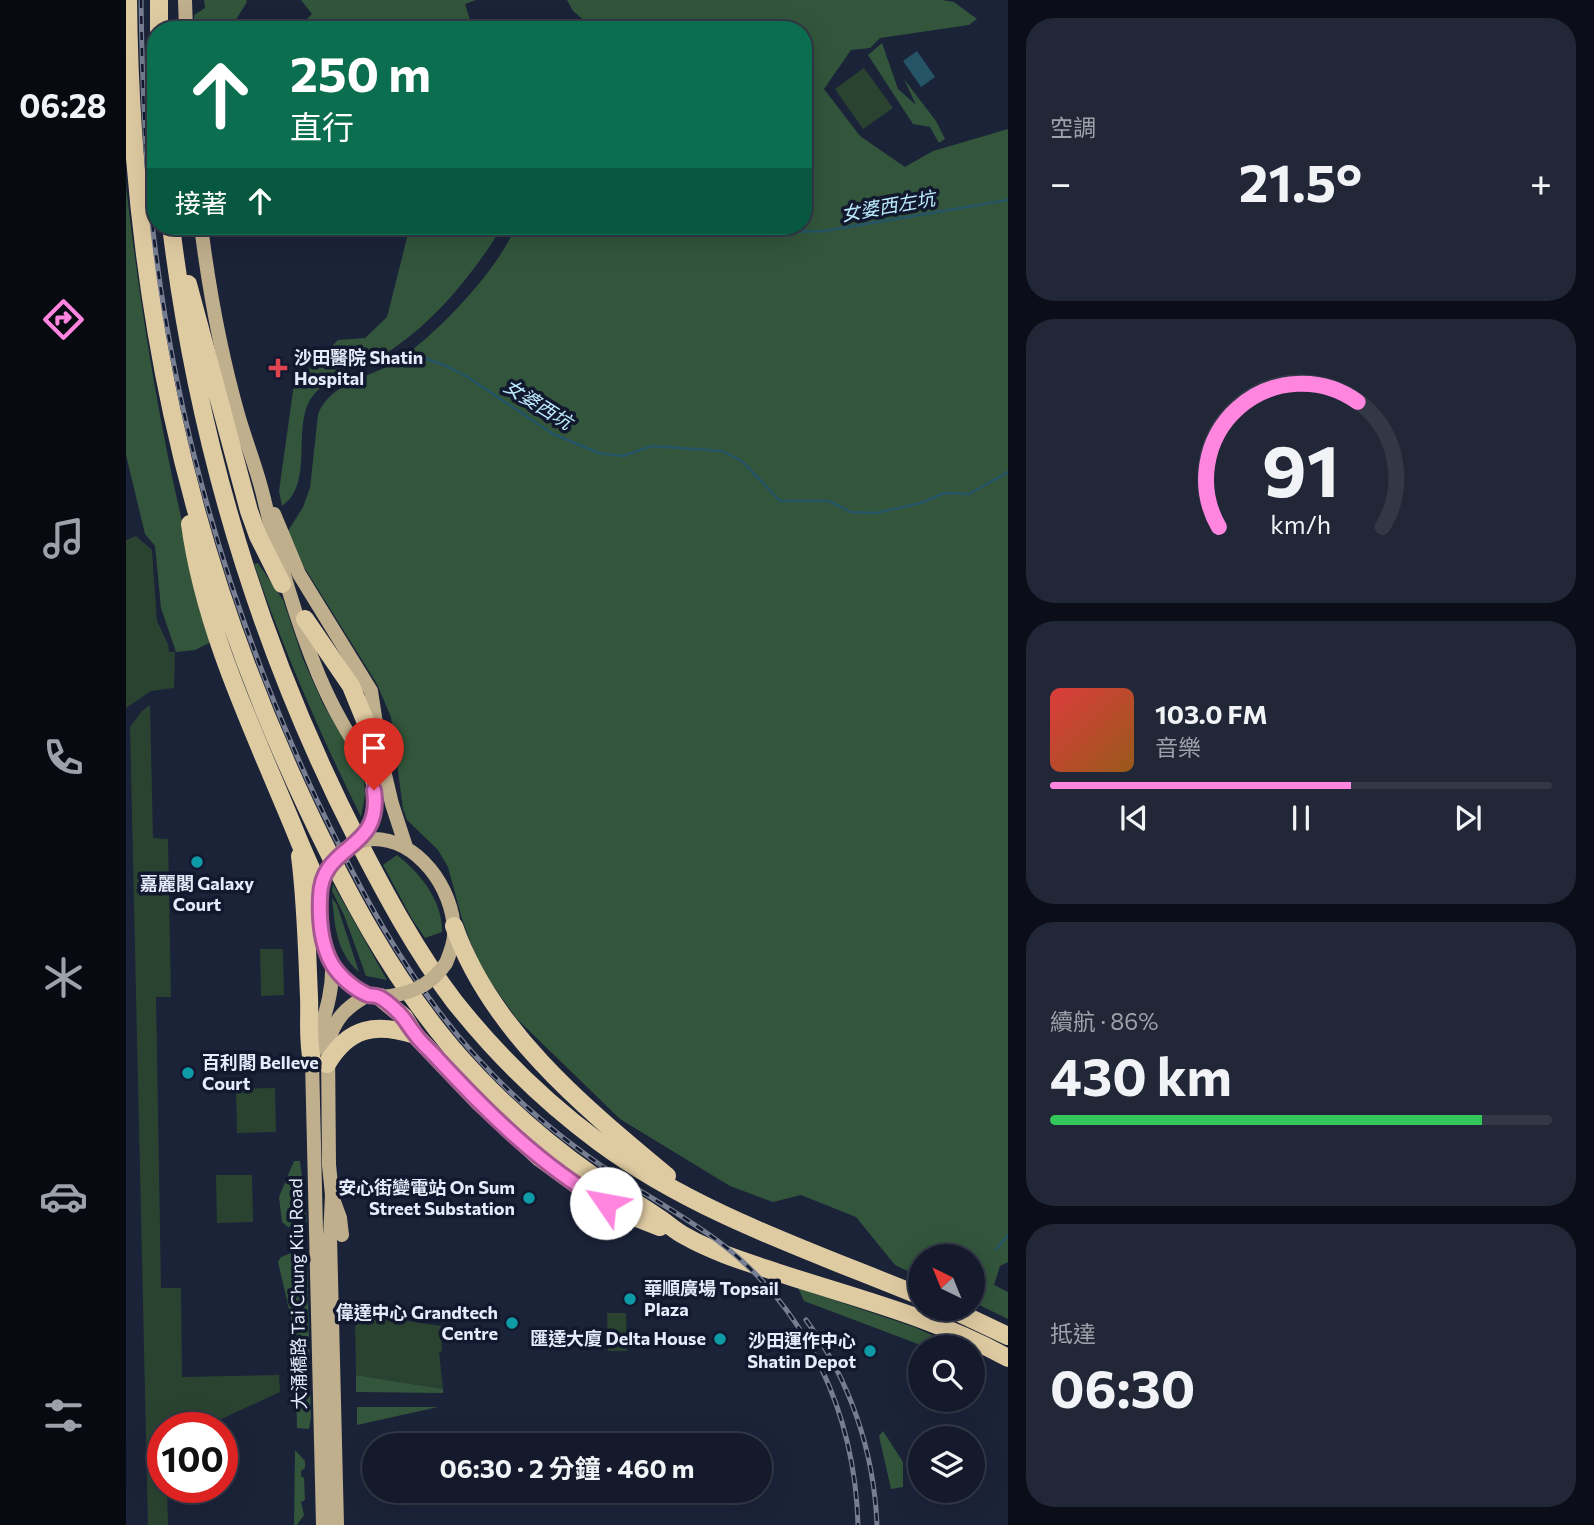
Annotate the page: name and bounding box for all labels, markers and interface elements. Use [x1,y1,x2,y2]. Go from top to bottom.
text: 250 m [290,42,431,102]
icon: ahead [175,49,266,140]
text: 06:28 [19,85,107,125]
text: 直行 [290,106,354,146]
text: 空調 [1050,113,1096,141]
text: 21.5° [1239,149,1362,213]
text: − [1050,158,1072,205]
text: + [1530,158,1552,205]
icon: ahead [241,182,279,220]
water label: 女婆西左坑 [839,185,940,225]
text: 接著 [175,187,227,218]
icon: directions [39,295,88,344]
place label: 沙田醫院 Shatin Hospital [294,346,423,389]
marker: 沙田醫院 Shatin Hospital [268,358,288,378]
water label: 女婆西坑 [500,374,579,435]
text: 91 [1262,424,1340,513]
text: km/h [1271,509,1331,539]
icon: music [39,514,88,563]
text: 103.0 FM [1155,698,1267,729]
pin [344,718,404,790]
icon: arrive [355,729,393,767]
icon: phone [39,733,88,782]
text: 音樂 [1155,733,1201,761]
icon: previous [1115,799,1153,837]
icon: pause [1282,799,1320,837]
icon: next [1449,799,1487,837]
marker: 嘉麗閣 Galaxy Court [189,854,205,870]
place label: 嘉麗閣 Galaxy Court [140,872,254,915]
icon: climate [39,953,88,1002]
text: 續航 · 86% [1050,1007,1158,1035]
text: 430 km [1050,1043,1232,1107]
place label: 百利閣 Belleve Court [202,1051,319,1094]
marker: 百利閣 Belleve Court [180,1065,196,1081]
position arrow [569,1166,643,1240]
icon: car [39,1172,88,1221]
place label: 安心街變電站 On Sum Street Substation [338,1176,515,1219]
street label: 大涌橋路 Tai Chung Kiu Road [284,1178,310,1410]
marker: 安心街變電站 On Sum Street Substation [521,1190,537,1206]
north arrow [908,1244,985,1321]
map controls [908,1244,985,1503]
place label: 華順廣場 Topsail Plaza [644,1277,779,1320]
marker: 華順廣場 Topsail Plaza [622,1291,638,1307]
place label: 偉達中心 Grandtech Centre [336,1301,498,1344]
marker: 偉達中心 Grandtech Centre [504,1315,520,1331]
text: 抵達 [1050,1319,1096,1347]
place label: 匯達大廈 Delta House [530,1327,706,1349]
place label: 沙田運作中心 Shatin Depot [747,1329,856,1372]
marker: 匯達大廈 Delta House [712,1331,728,1347]
button: search [908,1335,985,1412]
marker: 沙田運作中心 Shatin Depot [862,1343,878,1359]
text: 06:30 [1050,1355,1195,1419]
icon: filters [39,1391,88,1440]
speed limit sign: 100 [147,1412,238,1503]
button: layers [908,1426,985,1503]
text: 06:30 · 2 分鐘 · 460 m [440,1452,694,1483]

